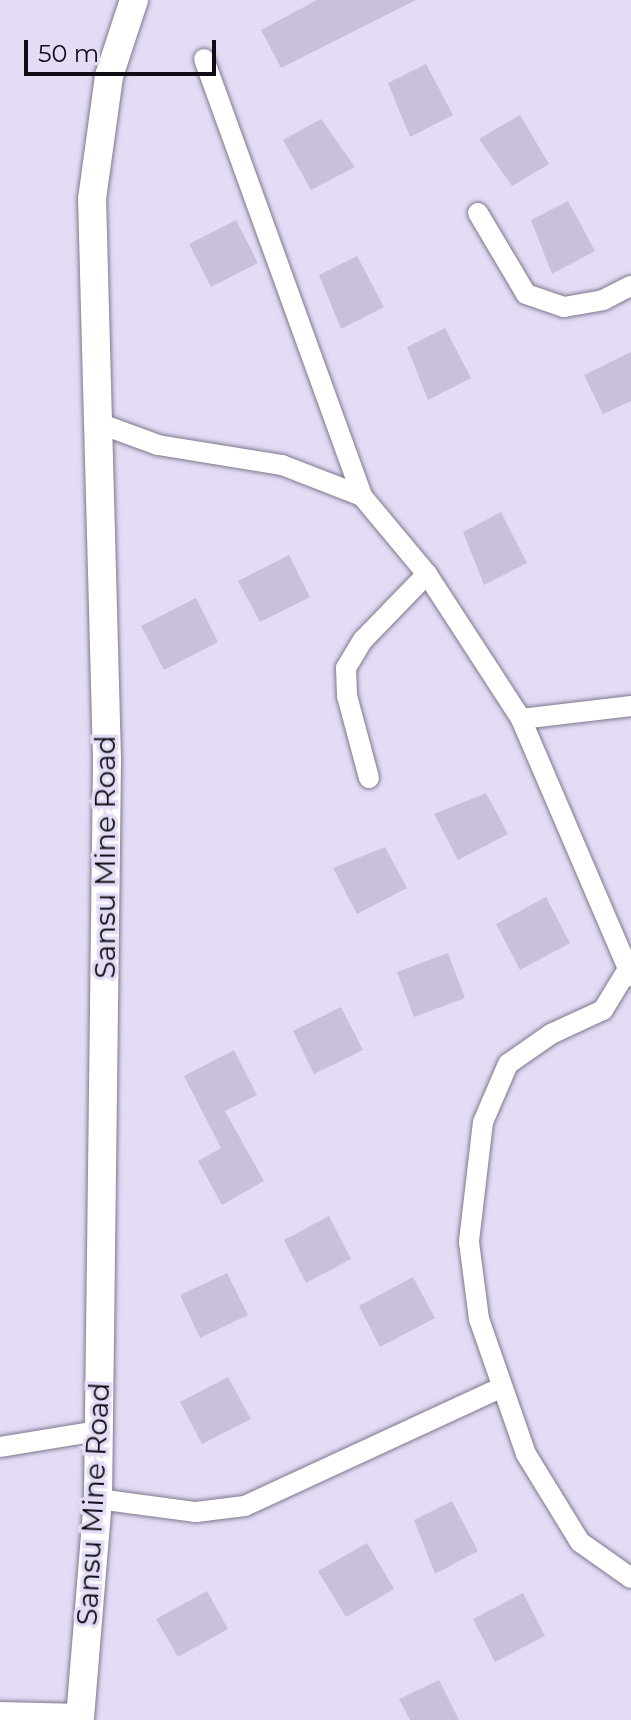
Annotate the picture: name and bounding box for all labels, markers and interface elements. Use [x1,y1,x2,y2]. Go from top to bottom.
scale bar [28,24,220,74]
text: 50 m [38,39,99,68]
street label: Sansu Mine Road [88,735,122,979]
street label: Sansu Mine Road [70,1382,116,1626]

